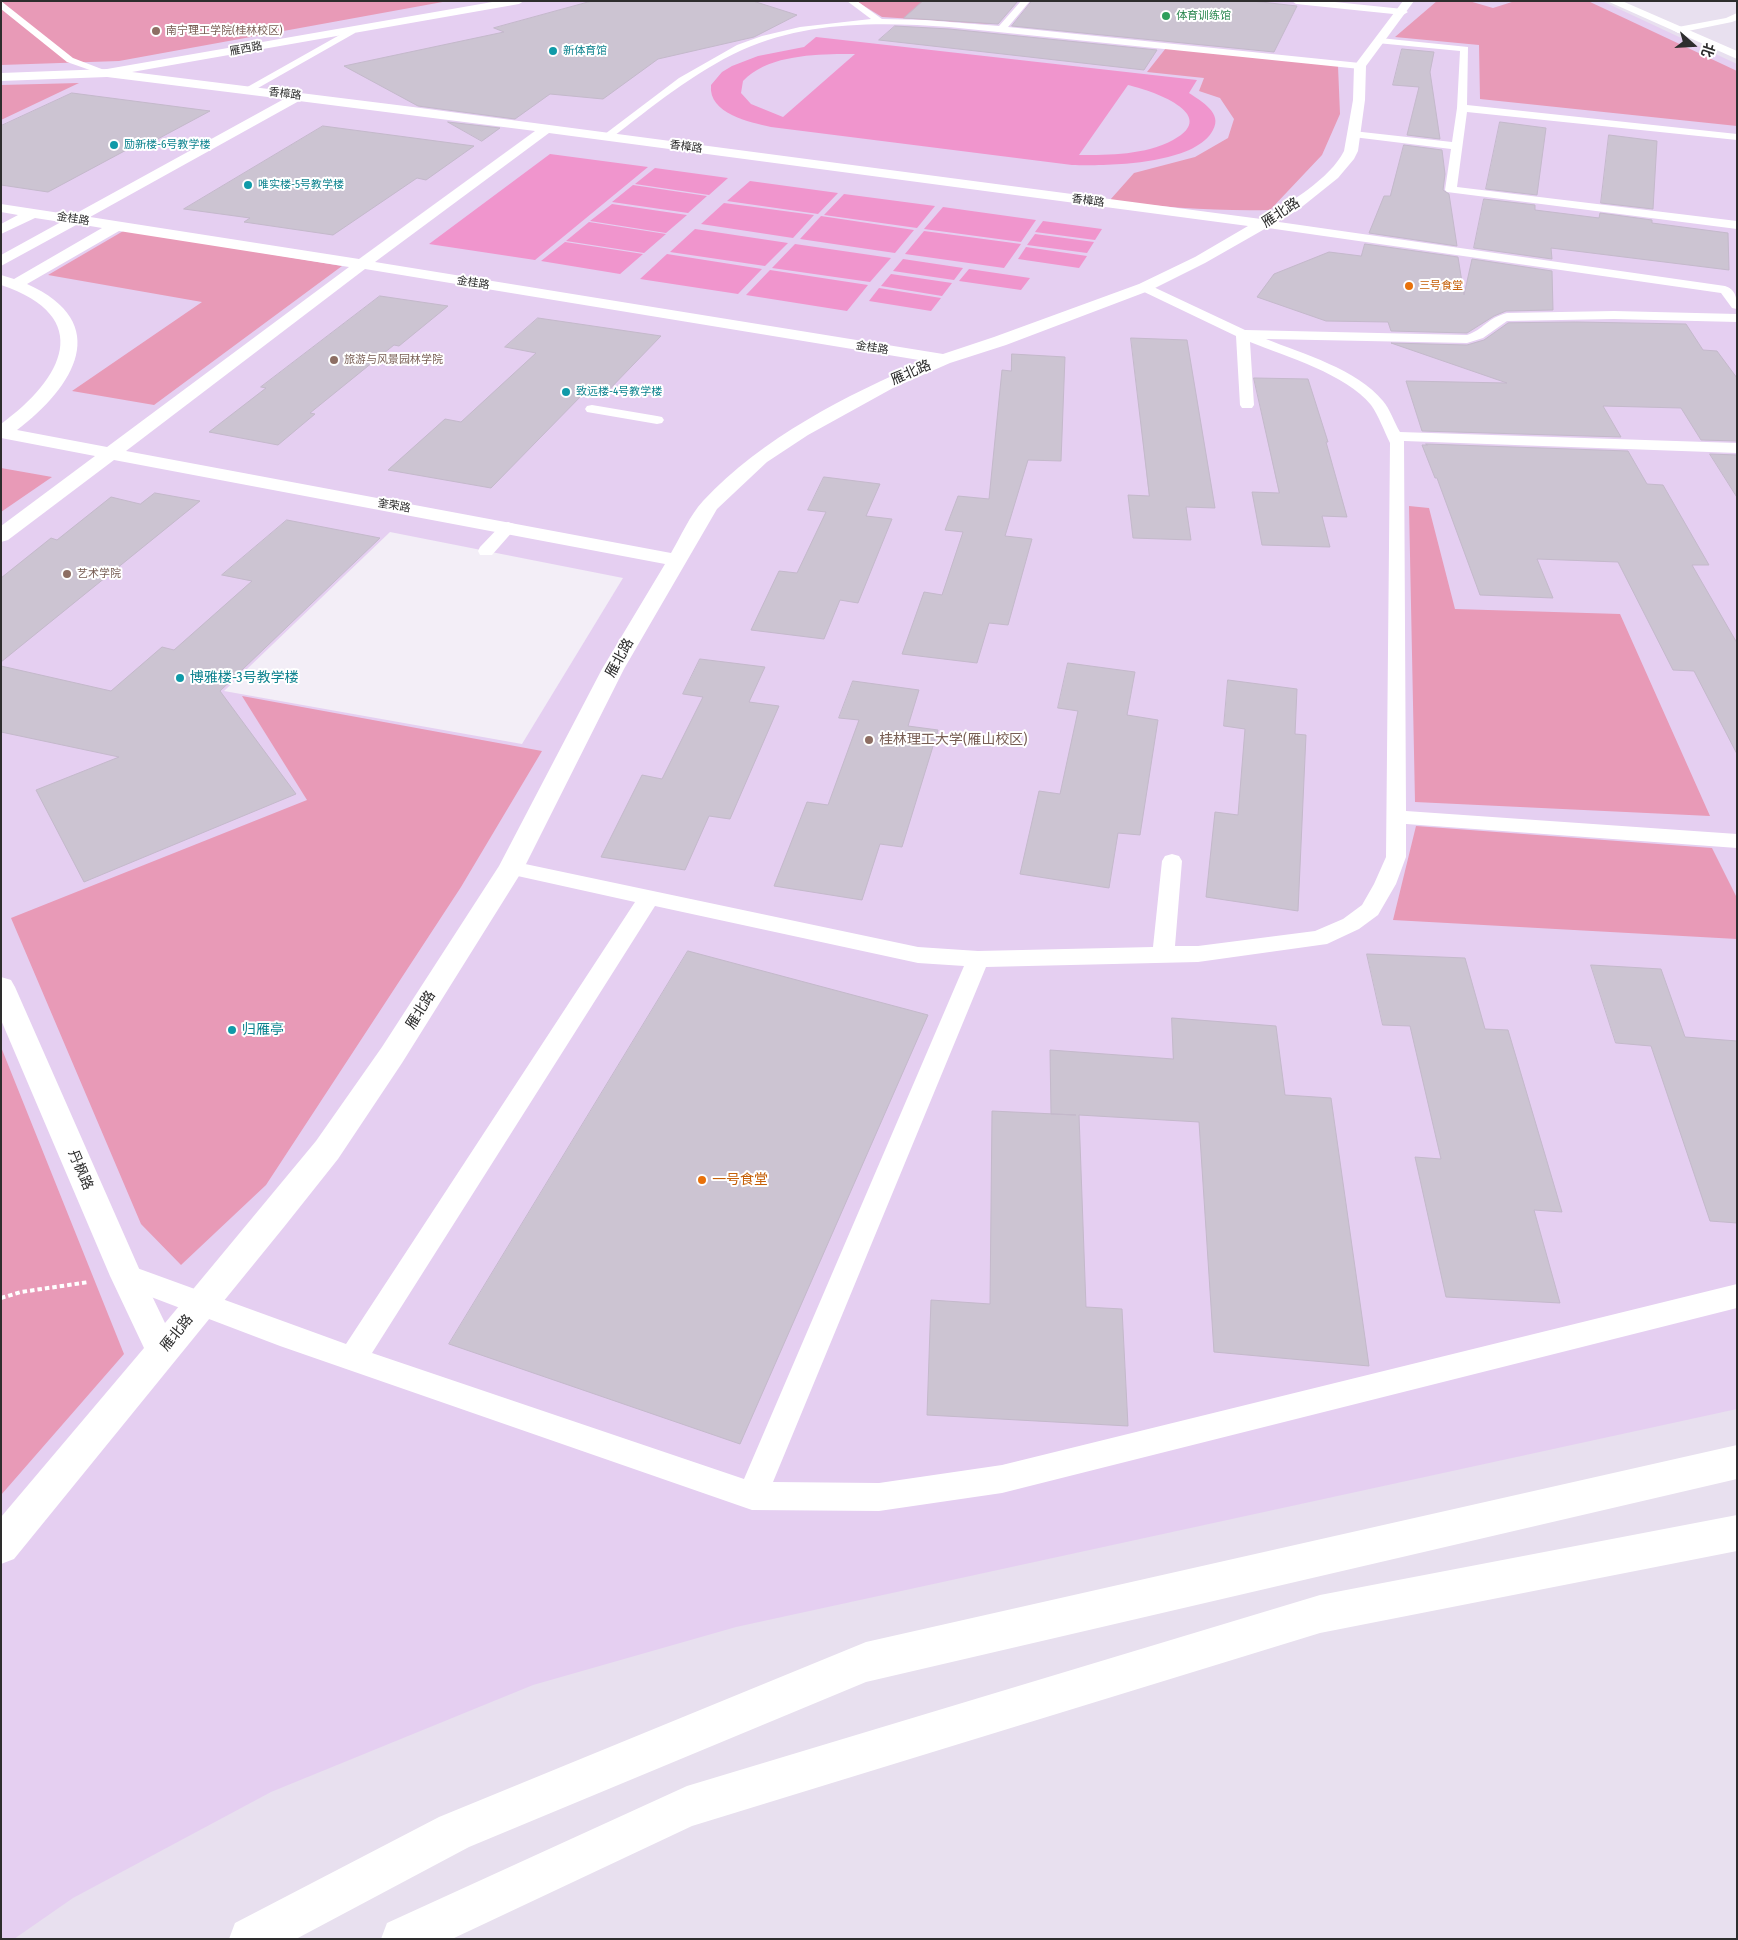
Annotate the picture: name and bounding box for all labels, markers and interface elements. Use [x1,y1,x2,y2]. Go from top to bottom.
place label: 体育训练馆 [1176,9,1231,23]
marker: 体育训练馆 [1160,10,1172,22]
north arrow [1668,20,1718,70]
place label: 南宁理工学院(桂林校区) [166,24,282,38]
marker: 南宁理工学院(桂林校区) [150,25,162,37]
street label: 雁西路 [229,40,263,58]
text: 北 [1697,41,1718,59]
place label: 新体育馆 [563,44,607,58]
marker: 新体育馆 [547,45,559,57]
street label: 香樟路 [268,85,302,103]
place label: 励新楼-6号教学楼 [124,138,211,152]
street label: 香樟路 [669,138,703,156]
marker: 励新楼-6号教学楼 [108,139,120,151]
place label: 唯实楼-5号教学楼 [258,178,344,192]
marker: 唯实楼-5号教学楼 [242,179,254,191]
street label: 香樟路 [1071,192,1105,210]
street label: 雁北路 [1259,195,1303,231]
street label: 金桂路 [56,210,90,228]
street label: 金桂路 [456,274,490,292]
place label: 三号食堂 [1419,279,1463,293]
marker: 三号食堂 [1403,280,1415,292]
street label: 金桂路 [855,339,889,357]
place label: 旅游与风景园林学院 [344,353,443,367]
marker: 旅游与风景园林学院 [328,354,340,366]
street label: 雁北路 [888,357,934,389]
place label: 致远楼-4号教学楼 [576,385,662,399]
marker: 致远楼-4号教学楼 [560,386,572,398]
street label: 奎荣路 [377,497,411,515]
place label: 艺术学院 [77,567,121,581]
marker: 艺术学院 [61,568,73,580]
street label: 雁北路 [602,636,638,680]
place label: 博雅楼-3号教学楼 [190,670,299,686]
marker: 博雅楼-3号教学楼 [174,672,186,684]
place label: 桂林理工大学(雁山校区) [879,732,1027,748]
marker: 桂林理工大学(雁山校区) [863,734,875,746]
street label: 雁北路 [403,988,439,1032]
place label: 归雁亭 [242,1022,284,1038]
marker: 归雁亭 [226,1024,238,1036]
street label: 丹枫路 [64,1147,96,1193]
place label: 一号食堂 [712,1172,768,1188]
marker: 一号食堂 [696,1174,708,1186]
street label: 雁北路 [157,1311,197,1355]

